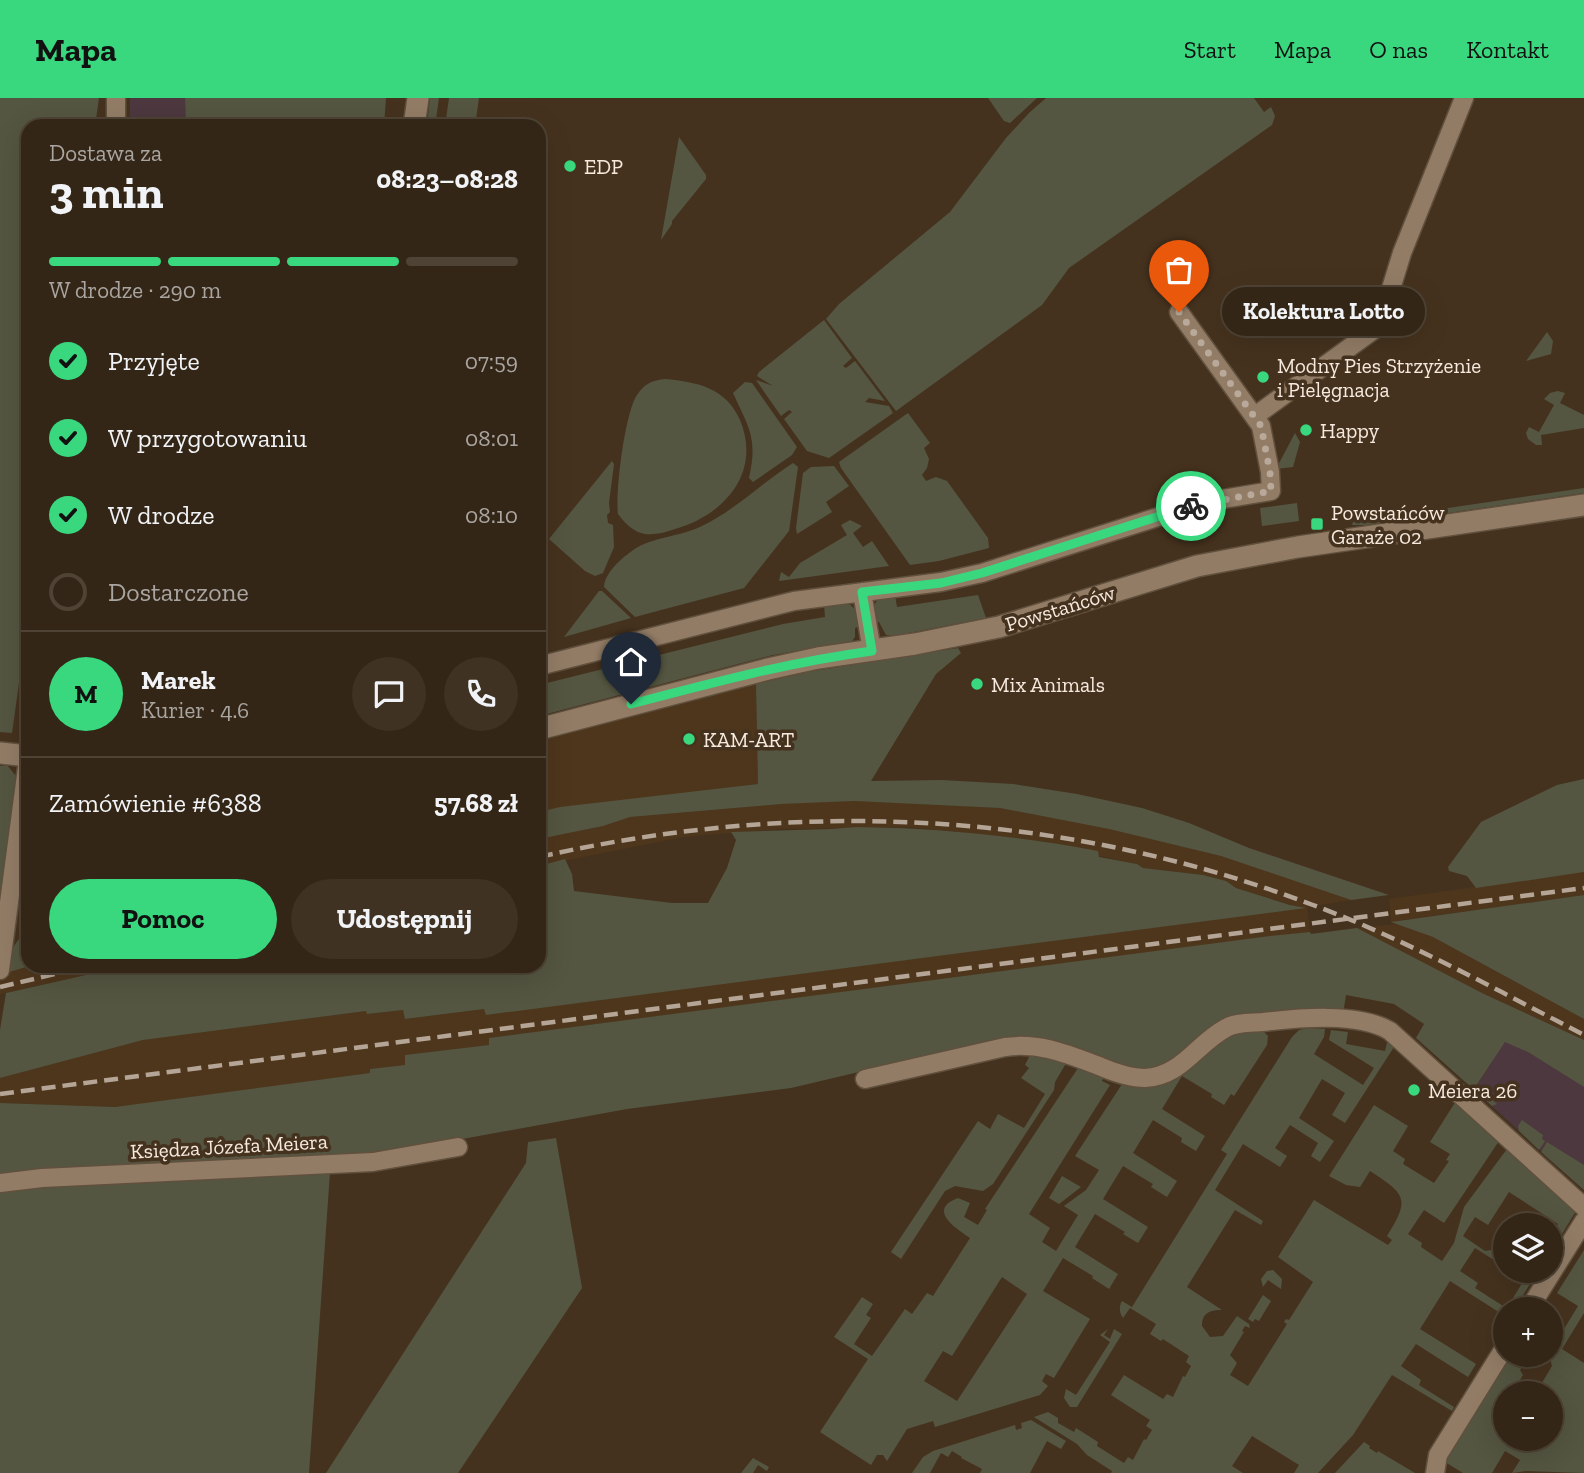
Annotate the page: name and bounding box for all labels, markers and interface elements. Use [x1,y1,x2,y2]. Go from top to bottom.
text: Mapa [35,30,117,69]
text: Start [1184,35,1236,64]
text: Mapa [1274,35,1331,64]
text: O nas [1369,35,1428,64]
text: Kontakt [1466,35,1549,64]
text: Dostawa za [49,139,162,167]
place label: EDP [584,154,623,179]
marker: EDP [562,158,578,174]
text: 08:23–08:28 [376,163,518,195]
text: 3 min [49,165,163,220]
pin [1149,240,1209,312]
icon: bag [1160,251,1198,289]
text: W drodze · 290 m [49,276,221,304]
callout: Kolektura Lotto [1221,288,1424,336]
text: Kolektura Lotto [1243,297,1404,325]
icon: check [49,342,87,380]
text: Przyjęte [108,345,200,377]
text: 07:59 [465,347,518,375]
place label: Modny Pies Strzyżenie i Pielęgnacja [1277,353,1481,403]
marker: Modny Pies Strzyżenie i Pielęgnacja [1255,369,1271,385]
place label: Happy [1320,418,1380,443]
icon: check [49,419,87,457]
text: W przygotowaniu [108,422,307,454]
marker: Happy [1298,422,1314,438]
text: 08:01 [465,424,518,452]
courier [1156,471,1226,541]
icon: bike [1172,487,1210,525]
icon: check [49,496,87,534]
text: W drodze [108,499,214,531]
place label: Powstańców Garaże 02 [1331,500,1445,549]
text: 08:10 [465,501,518,529]
marker: Powstańców Garaże 02 [1309,516,1325,532]
text: Dostarczone [108,576,249,608]
street label: Powstańców [1002,579,1118,637]
pin [601,632,661,704]
icon: home [612,643,650,681]
button: chat [352,657,426,731]
button: phone [444,657,518,731]
text: Marek [141,664,216,696]
place label: Mix Animals [991,672,1105,697]
marker: Mix Animals [969,676,985,692]
text: M [74,678,98,710]
text: Kurier · 4.6 [141,696,249,724]
place label: KAM-ART [703,727,794,752]
marker: KAM-ART [681,731,697,747]
text: Zamówienie #6388 [49,787,262,819]
text: 57.68 zł [434,787,518,819]
button: Pomoc [49,879,277,959]
button: Udostępnij [291,879,518,959]
place label: Meiera 26 [1428,1078,1517,1103]
marker: Meiera 26 [1406,1082,1422,1098]
street label: Księdza Józefa Meiera [130,1128,328,1164]
map controls [1493,1213,1563,1451]
button: layers [1493,1213,1563,1283]
button: + [1493,1297,1563,1367]
button: − [1493,1381,1563,1451]

